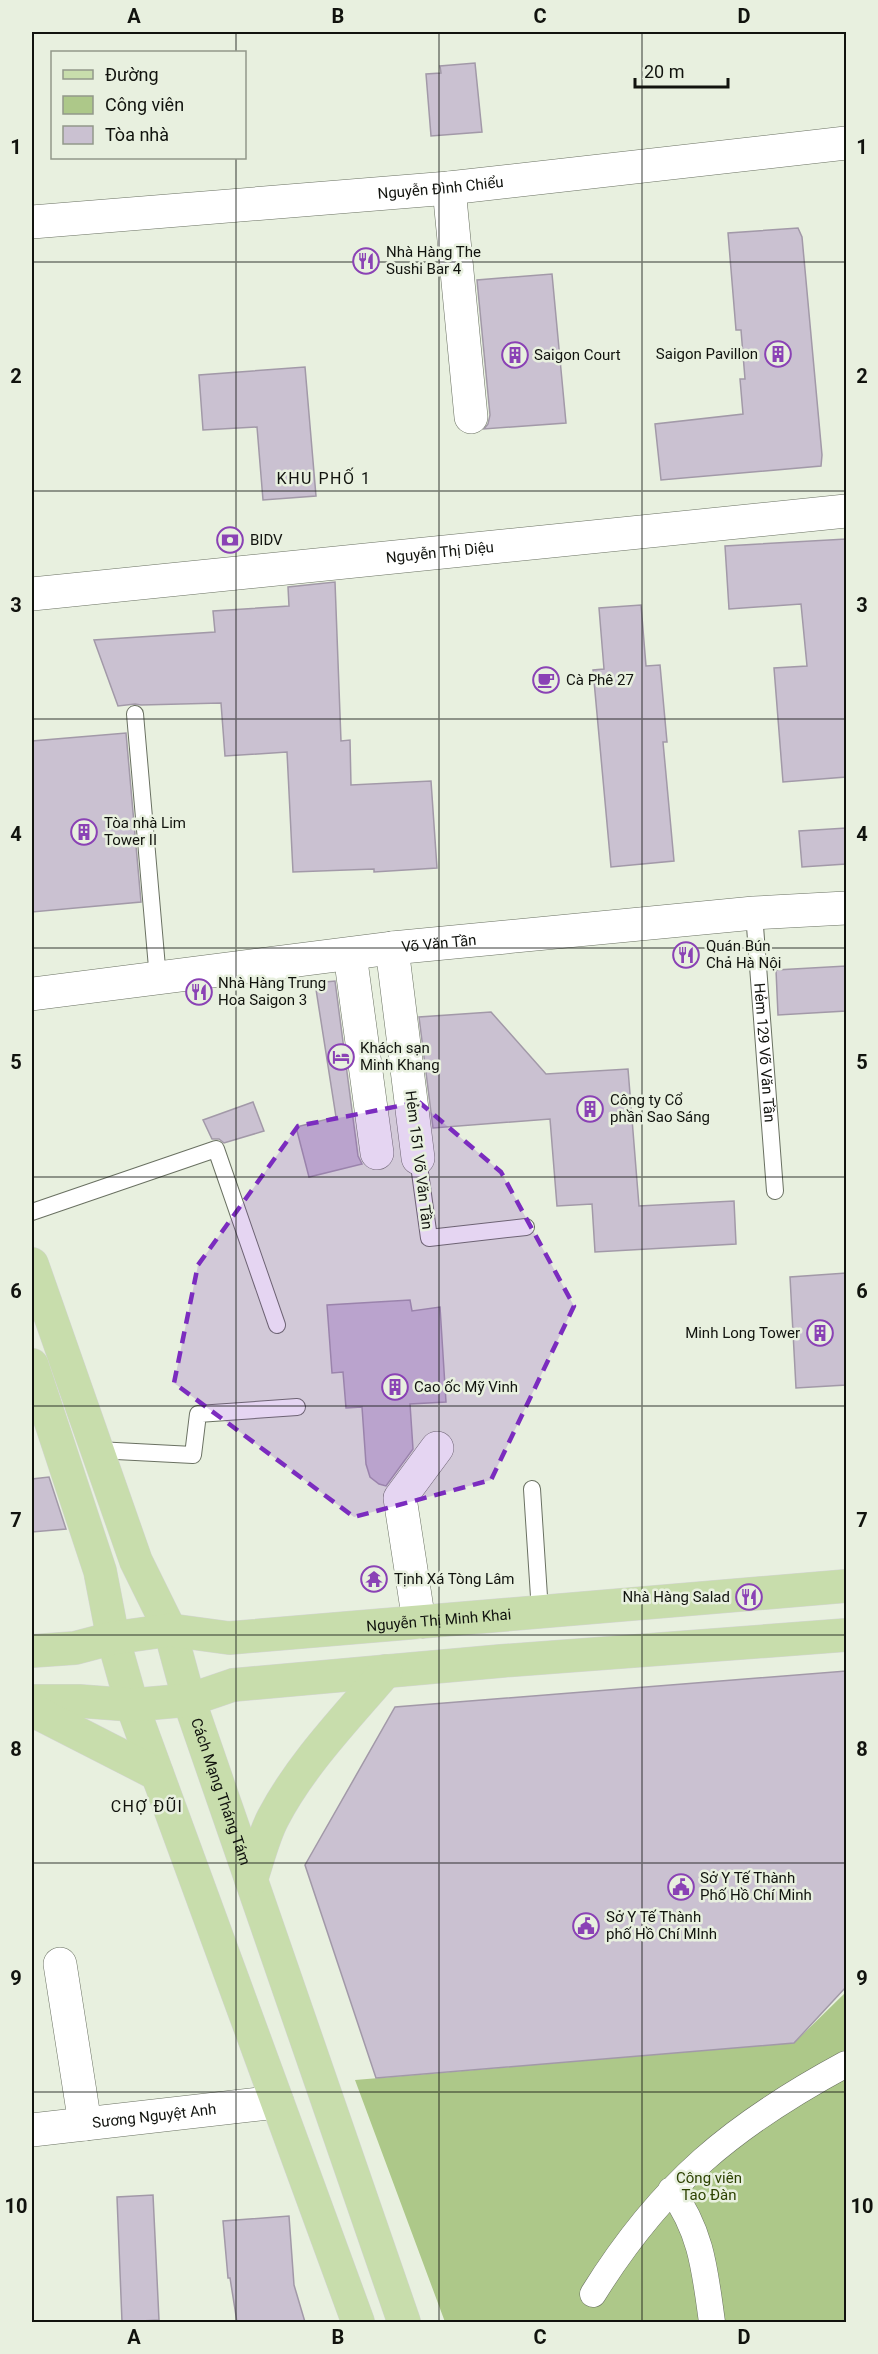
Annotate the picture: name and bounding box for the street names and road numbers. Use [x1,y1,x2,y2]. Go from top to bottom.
street label: Nguyễn Đình Chiểu [377,173,505,203]
street label: Nguyễn Thị Diệu [385,538,495,567]
street label: Võ Văn Tần [401,931,477,956]
street label: Hẻm 129 Võ Văn Tần [750,982,779,1123]
street label: Hẻm 151 Võ Văn Tần [402,1090,436,1230]
street label: Nguyễn Thị Minh Khai [366,1605,512,1635]
street label: Cách Mạng Tháng Tám [187,1716,254,1867]
street label: Sương Nguyệt Anh [91,2100,217,2132]

